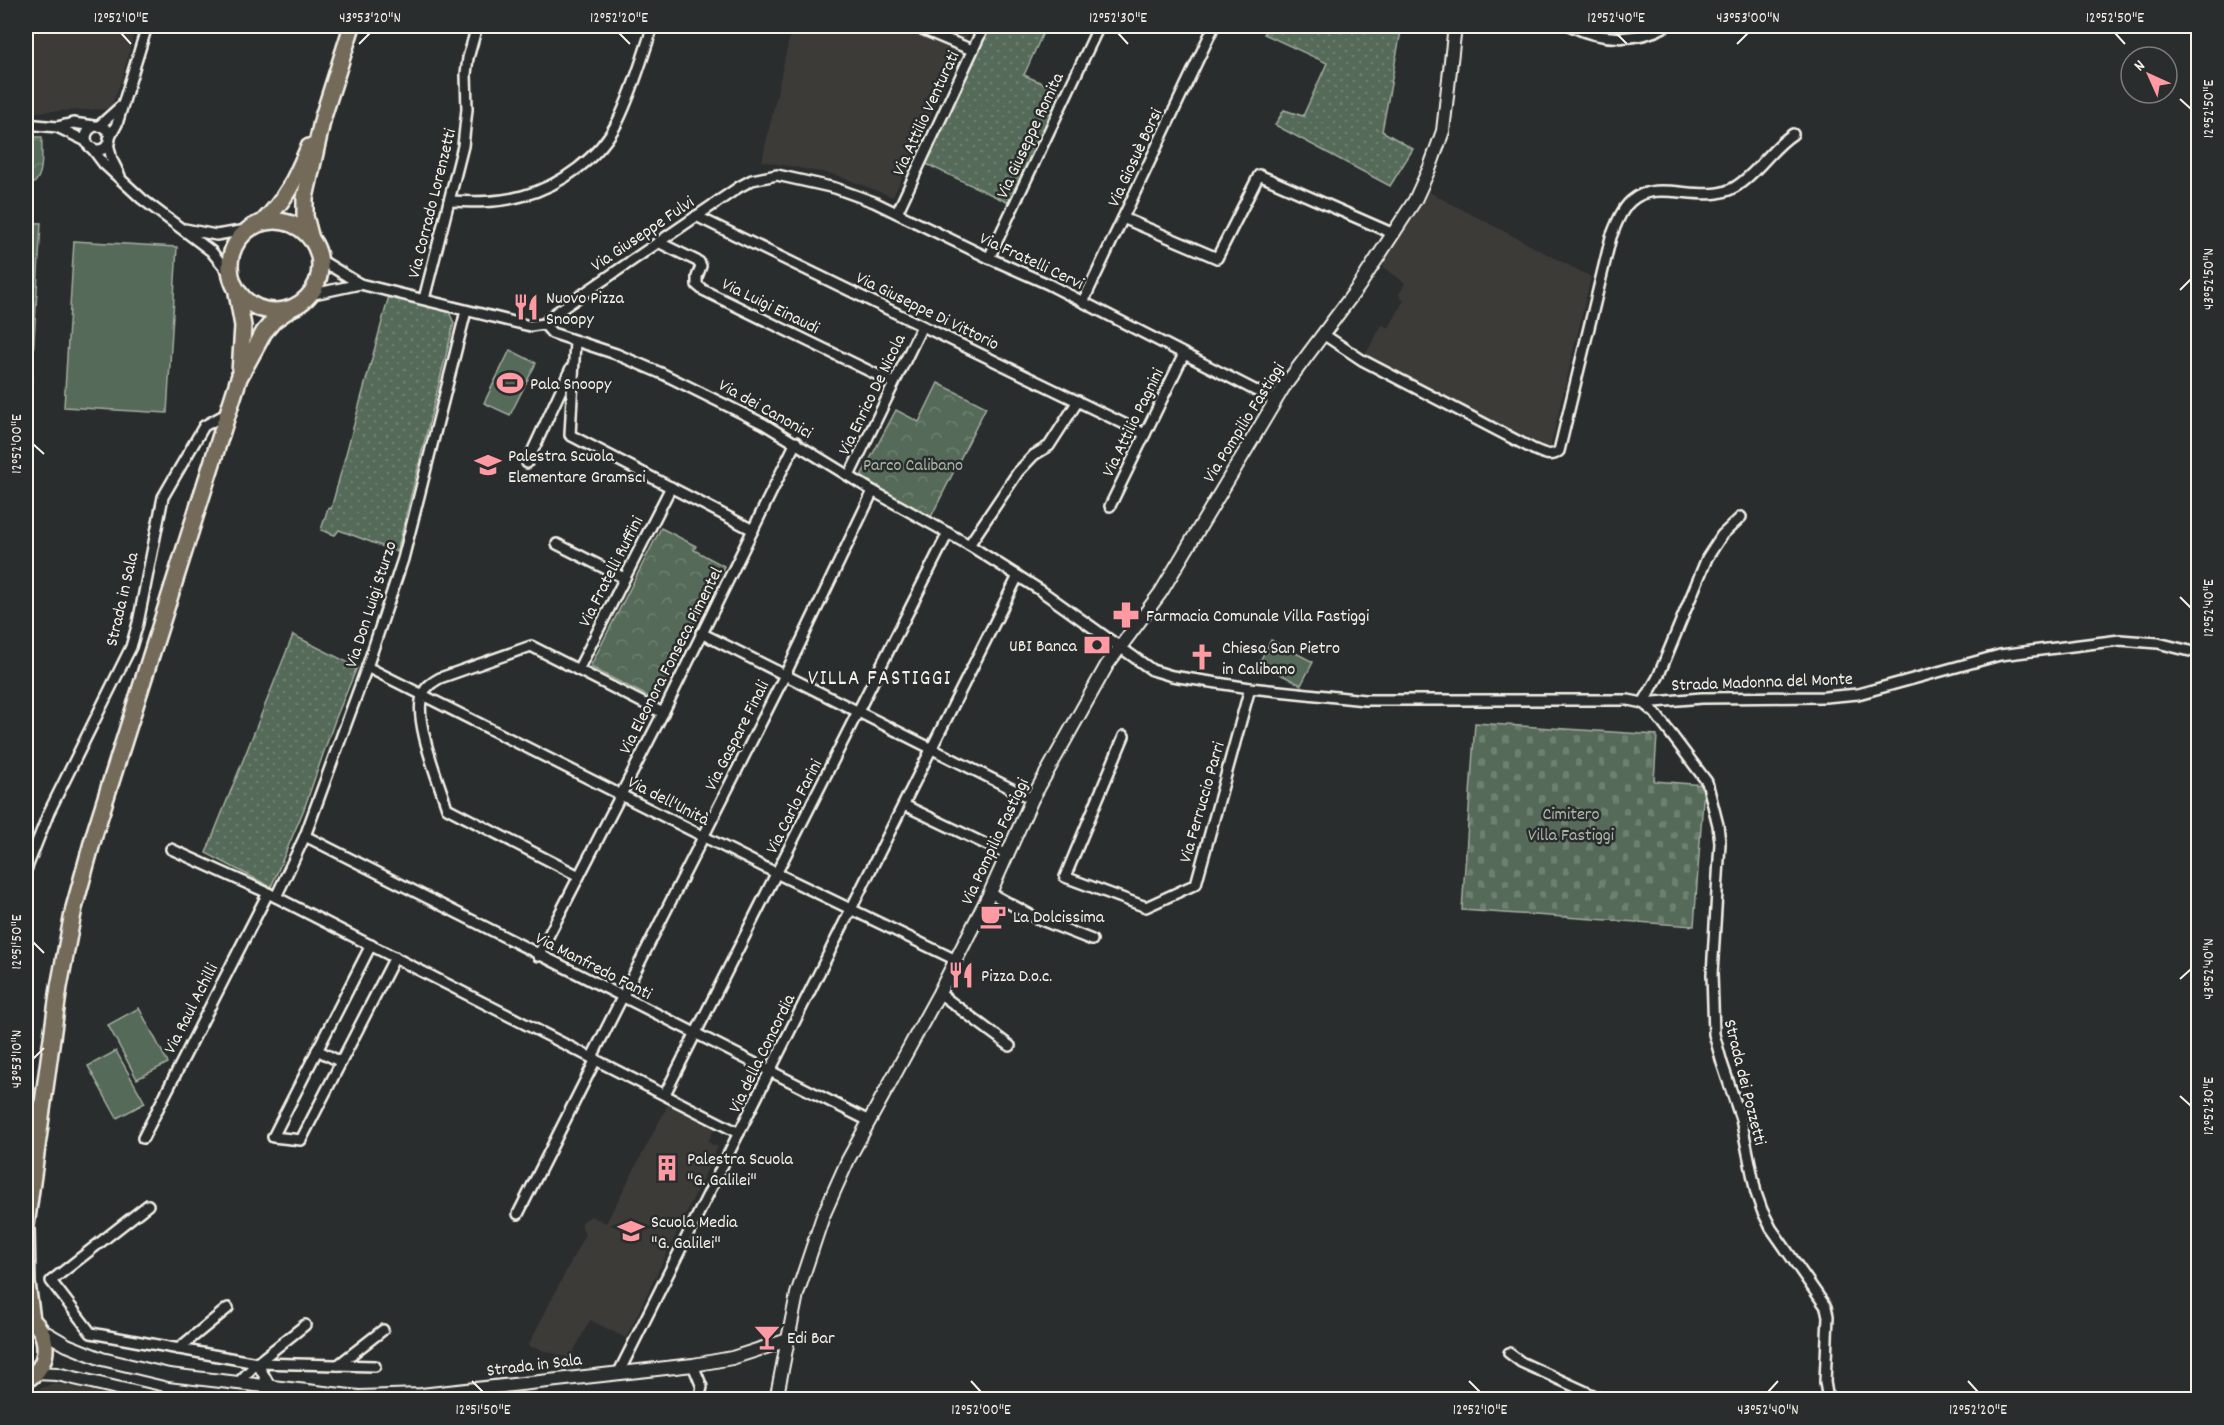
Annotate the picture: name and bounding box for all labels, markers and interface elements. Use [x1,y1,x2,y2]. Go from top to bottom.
text: 12°52'10"E [94,8,149,30]
text: 43°53'20"N [339,8,401,30]
text: 12°52'20"E [590,8,648,30]
text: 12°52'30"E [1089,8,1147,30]
text: 12°52'40"E [1587,8,1645,30]
text: 43°53'00"N [1716,8,1780,30]
text: 12°52'50"E [2086,8,2144,30]
north arrow [2119,45,2179,105]
street label: Via Attilio Venturati [887,48,967,181]
text: N [2129,55,2151,77]
street label: Via Giuseppe Romita [991,69,1072,203]
text: 12°52'50"E [2199,80,2221,138]
street label: Via Giosuè Borsi [1102,105,1170,211]
street label: Via Corrado Lorenzetti [403,126,464,281]
street label: Via Giuseppe Fulvi [587,191,700,279]
street label: Via Fratelli Cervi [975,227,1087,297]
text: 43°52'50"N [2199,248,2221,310]
street label: Via Giuseppe Di Vittorio [851,267,1003,358]
street label: Via Luigi Einaudi [717,273,823,342]
place label: Nuovo Pizza Snoopy [546,287,624,333]
restaurant icon: Nuovo Pizza Snoopy [511,292,541,322]
street label: Via Enrico De Nicola [833,330,914,460]
street label: Via Pompilio Fastiggi [1198,358,1292,488]
street label: Via Attilio Pagnini [1097,364,1171,482]
sports icon: Pala Snoopy [495,368,525,398]
place label: Pala Snoopy [530,373,612,398]
street label: Via dei Canonici [713,374,816,446]
text: 12°52'00"E [7,414,29,474]
place label: Palestra Scuola Elementare Gramsci [508,445,645,491]
school or university icon: Palestra Scuola Elementare Gramsci [473,450,503,480]
park label: Parco Calibano [863,454,963,479]
street label: Via Fratelli Ruffini [574,512,651,632]
street label: Via Don Luigi Sturzo [340,538,405,671]
street label: Strada in Sala [101,550,146,649]
street label: Via Eleonora Fonseca Pimentel [614,563,731,759]
text: 12°52'40"E [2199,579,2221,637]
pharmacy icon: Farmacia Comunale Villa Fastiggi [1111,600,1141,630]
place label: Farmacia Comunale Villa Fastiggi [1146,605,1369,630]
bank icon: UBI Banca [1082,630,1112,660]
place label: UBI Banca [1009,635,1078,660]
place label: Chiesa San Pietro in Calibano [1222,637,1340,683]
church icon: Chiesa San Pietro in Calibano [1187,642,1217,672]
district label: VILLA FASTIGGI [808,665,952,695]
street label: Strada Madonna del Monte [1671,668,1853,699]
street label: Via Gaspare Finali [700,677,777,796]
street label: Via Ferruccio Parri [1174,739,1233,866]
street label: Via Carlo Farini [761,756,830,859]
street label: Via dell'Unità [623,771,713,834]
street label: Via Pompilio Fastiggi [956,775,1037,910]
park label: Cimitero Villa Fastiggi [1528,803,1614,849]
cafe icon: La Dolcissima [978,901,1008,931]
place label: La Dolcissima [1013,906,1105,931]
text: 12°51'50"E [7,914,29,970]
street label: Via Manfredo Fanti [530,927,656,1007]
text: 43°52'40"N [2199,938,2221,1000]
street label: Via Raul Achilli [159,960,226,1059]
restaurant icon: Pizza D.o.c. [946,960,976,990]
place label: Pizza D.o.c. [981,965,1052,990]
street label: Via della Concordia [724,990,803,1118]
street label: Strada dei Pozzetti [1716,1017,1771,1148]
text: 43°53'10"N [7,1030,29,1088]
text: 12°52'30"E [2199,1077,2221,1135]
place label: Palestra Scuola "G. Galilei" [687,1148,794,1194]
building icon: Palestra Scuola "G. Galilei" [652,1153,682,1183]
place label: Scuola Media "G. Galilei" [651,1211,738,1257]
school or university icon: Scuola Media "G. Galilei" [616,1216,646,1246]
bar icon: Edi Bar [752,1322,782,1352]
place label: Edi Bar [787,1327,835,1352]
street label: Strada in Sala [485,1348,584,1385]
text: 12°51'50"E [455,1400,511,1422]
text: 12°52'00"E [951,1400,1011,1422]
text: 12°52'10"E [1453,1400,1508,1422]
text: 43°52'40"N [1737,1400,1799,1422]
text: 12°52'20"E [1949,1400,2007,1422]

